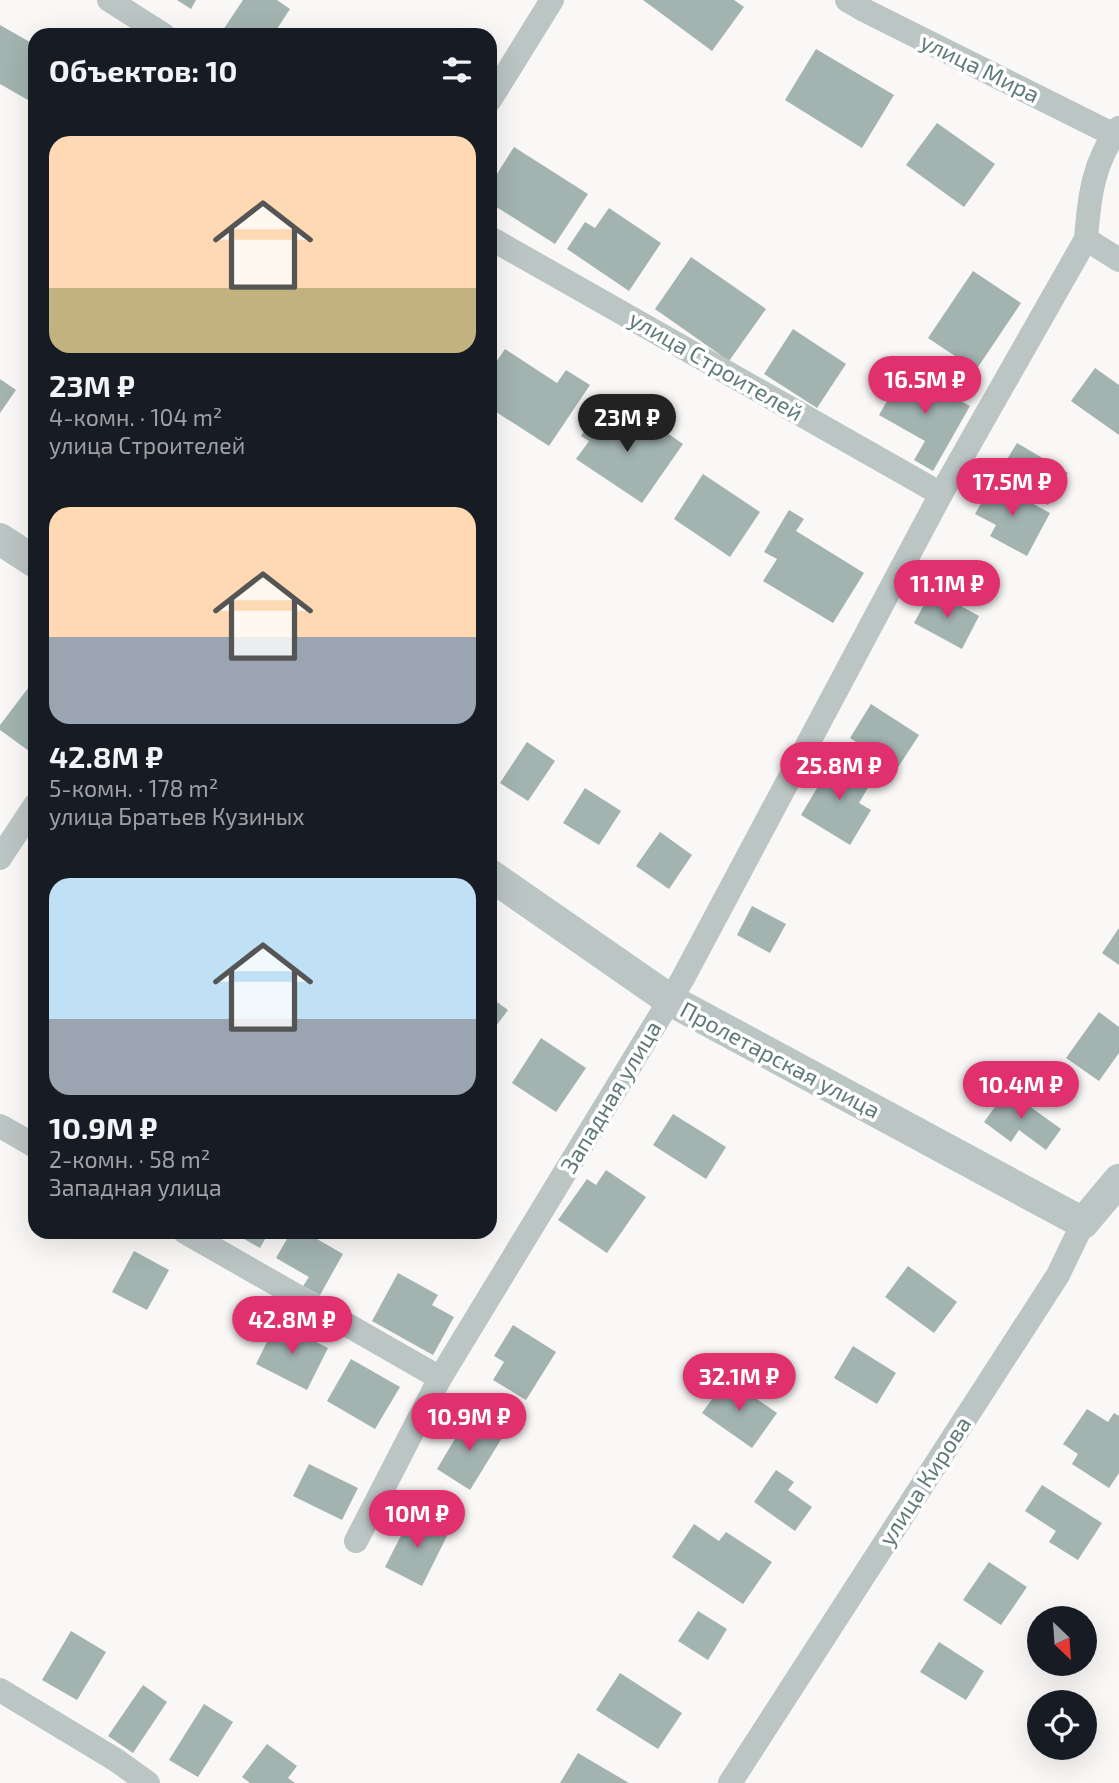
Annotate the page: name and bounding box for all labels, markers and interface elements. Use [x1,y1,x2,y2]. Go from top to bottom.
street label: улица Мира [916,26,1045,109]
icon: filters [438,51,476,89]
text: Объектов: 10 [49,52,237,88]
icon: home [200,182,326,308]
street label: улица Строителей [624,304,808,427]
pin: 16.5M ₽ [860,356,990,416]
text: 16.5M ₽ [884,365,966,393]
text: 23M ₽ [49,367,135,403]
pin: 23M ₽ [578,394,676,454]
text: 4-комн. · 104 m² [49,403,222,431]
text: 23M ₽ [594,403,660,431]
text: улица Строителей [49,431,245,459]
pin: 17.5M ₽ [947,458,1077,518]
text: 17.5M ₽ [972,467,1052,495]
icon: home [200,553,326,679]
pin: 11.1M ₽ [882,560,1012,620]
text: 11.1M ₽ [910,569,984,597]
text: 42.8M ₽ [49,738,163,774]
pin: 25.8M ₽ [774,742,904,802]
text: 25.8M ₽ [796,751,882,779]
text: 5-комн. · 178 m² [49,774,218,802]
text: улица Братьев Кузиных [49,802,304,830]
icon: home [200,924,326,1050]
street label: Пролетарская улица [675,995,885,1125]
street label: Западная улица [554,1015,667,1178]
pin: 10.4M ₽ [956,1062,1086,1121]
text: 10.4M ₽ [979,1070,1063,1098]
text: 10.9M ₽ [49,1109,158,1145]
text: 2-комн. · 58 m² [49,1145,210,1173]
text: Западная улица [49,1173,222,1201]
pin: 42.8M ₽ [227,1296,357,1356]
text: 42.8M ₽ [248,1305,336,1333]
pin: 32.1M ₽ [674,1354,804,1413]
text: 32.1M ₽ [699,1362,779,1390]
pin: 10.9M ₽ [404,1394,534,1453]
text: 10.9M ₽ [427,1402,511,1430]
street label: улица Кирова [872,1410,977,1551]
pin: 10M ₽ [368,1490,466,1550]
text: 10M ₽ [385,1499,449,1527]
north arrow [1027,1606,1097,1676]
map controls [1027,1606,1097,1760]
button: locate [1027,1690,1097,1760]

